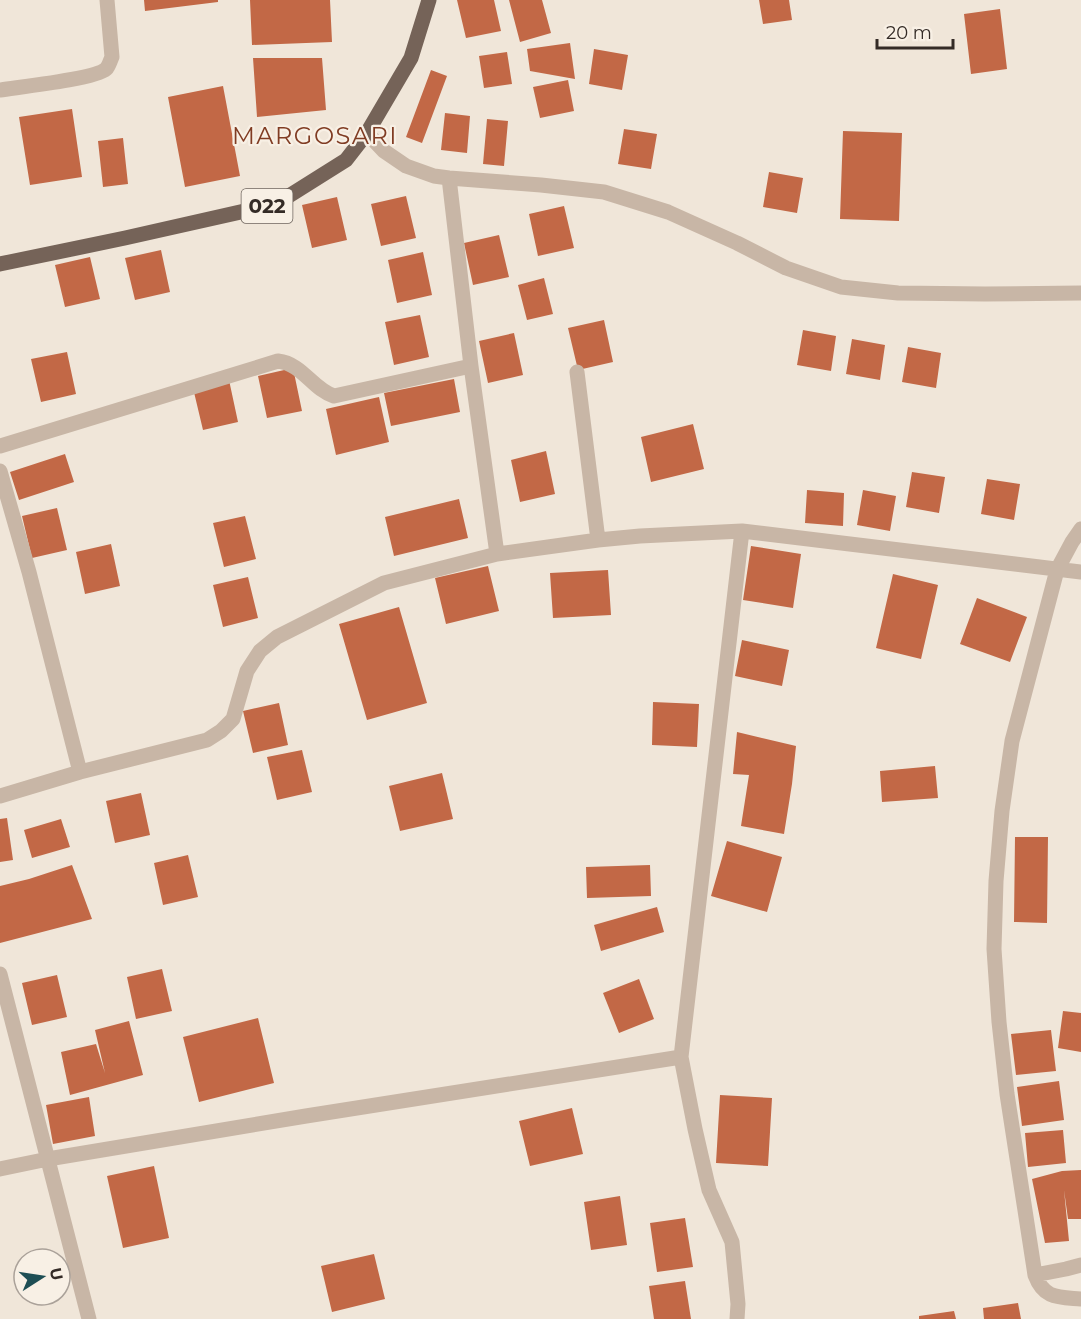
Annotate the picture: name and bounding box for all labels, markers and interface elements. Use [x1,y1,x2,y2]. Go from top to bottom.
scale bar [877,12,954,50]
text: 20 m [886,22,932,44]
district label: MARGOSARI [232,121,398,150]
road number: 022 [242,189,292,223]
north arrow [12,1247,72,1307]
text: U [46,1266,67,1282]

